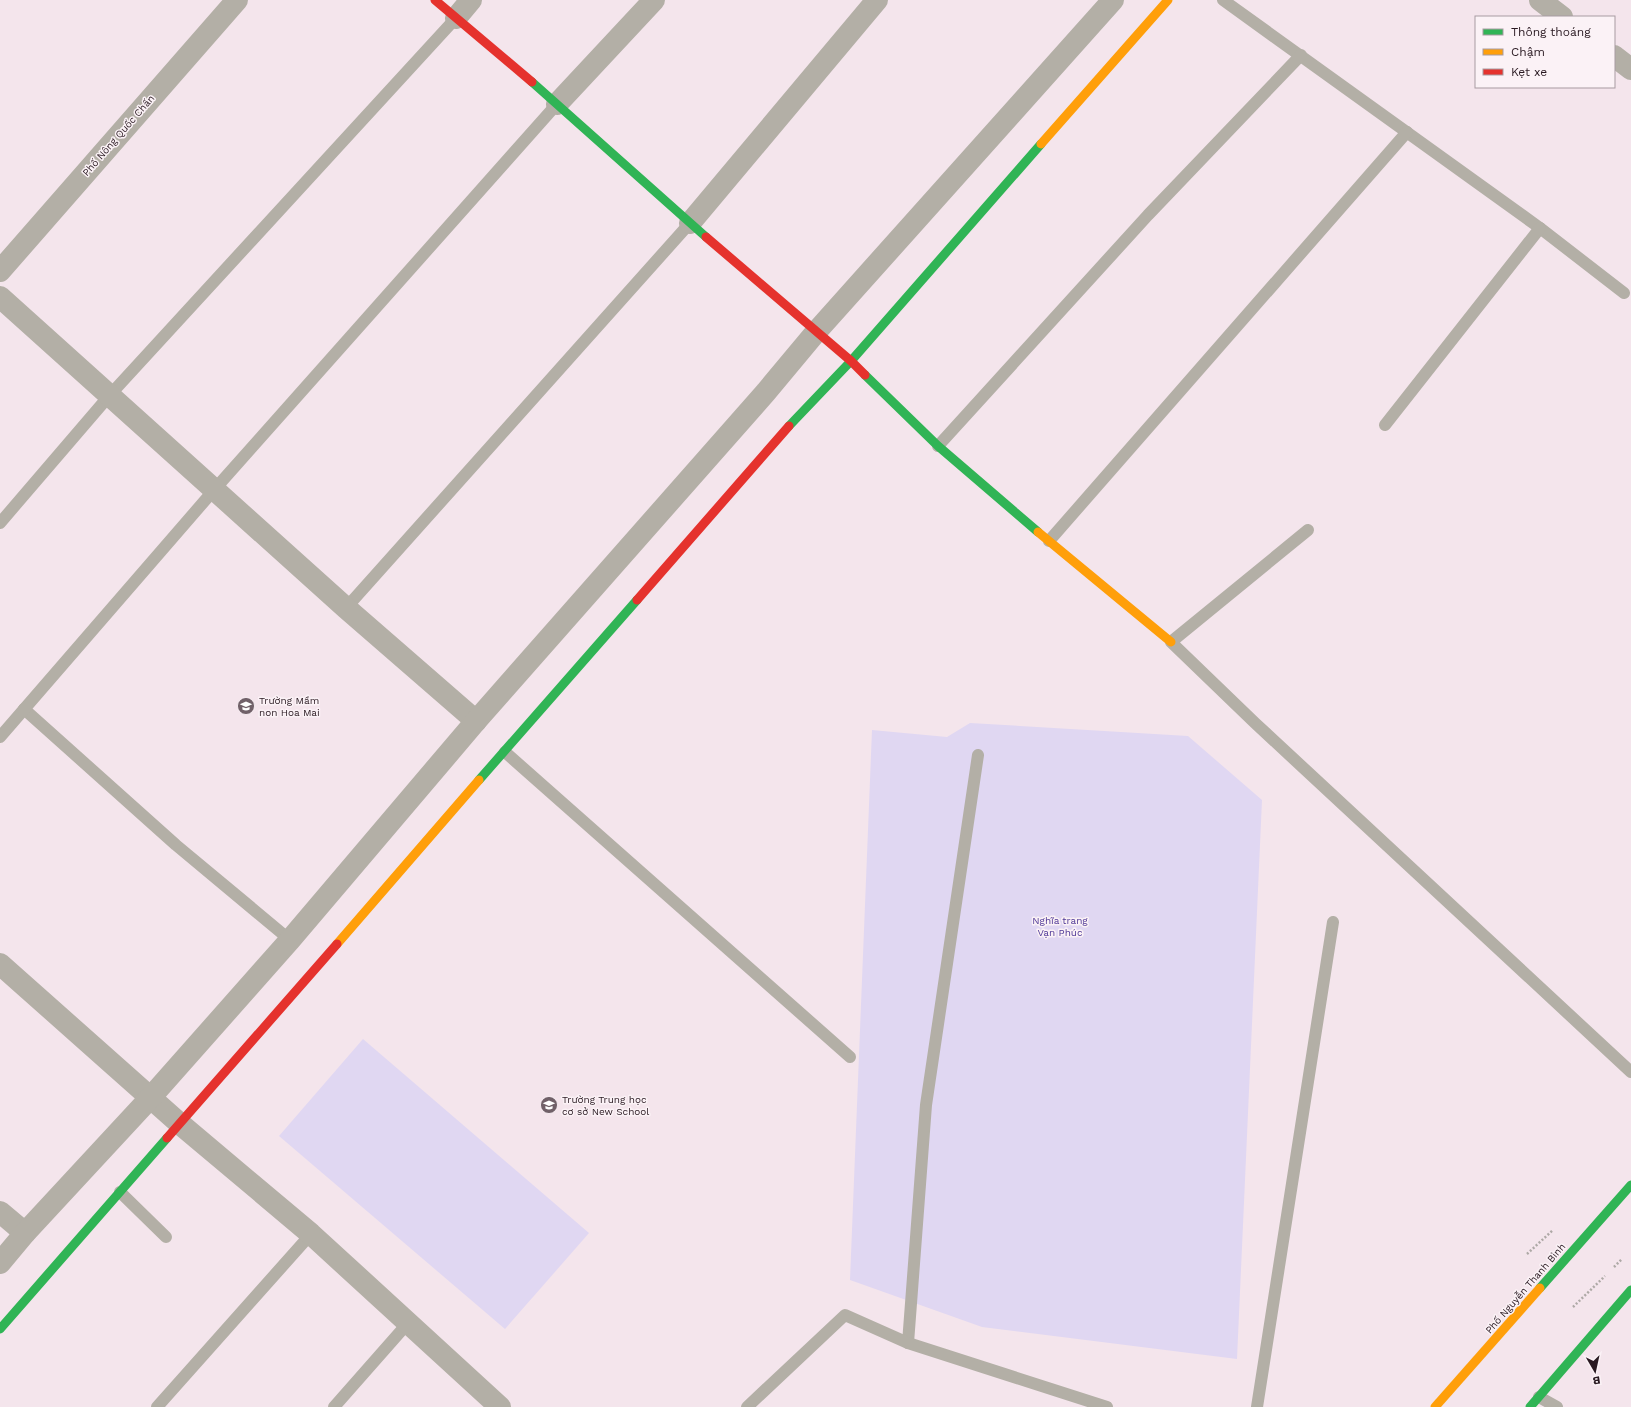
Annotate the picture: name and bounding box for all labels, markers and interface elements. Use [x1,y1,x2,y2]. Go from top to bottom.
legend [1475,16,1615,88]
text: Thông thoáng [1511,25,1591,39]
text: Chậm [1511,45,1545,59]
text: Kẹt xe [1511,65,1547,79]
street label: Phố Nông Quốc Chấn [80,93,156,178]
place label: Trường Mầm non Hoa Mai [259,695,320,718]
school or university icon: Trường Mầm non Hoa Mai [236,696,256,716]
park label: Nghĩa trang Vạn Phúc [1032,915,1088,938]
place label: Trường Trung học cơ sở New School [562,1094,649,1117]
school or university icon: Trường Trung học cơ sở New School [539,1095,559,1115]
street label: Phố Nguyễn Thanh Bình [1483,1241,1567,1336]
north arrow [1575,1351,1615,1391]
text: B [1591,1373,1601,1387]

